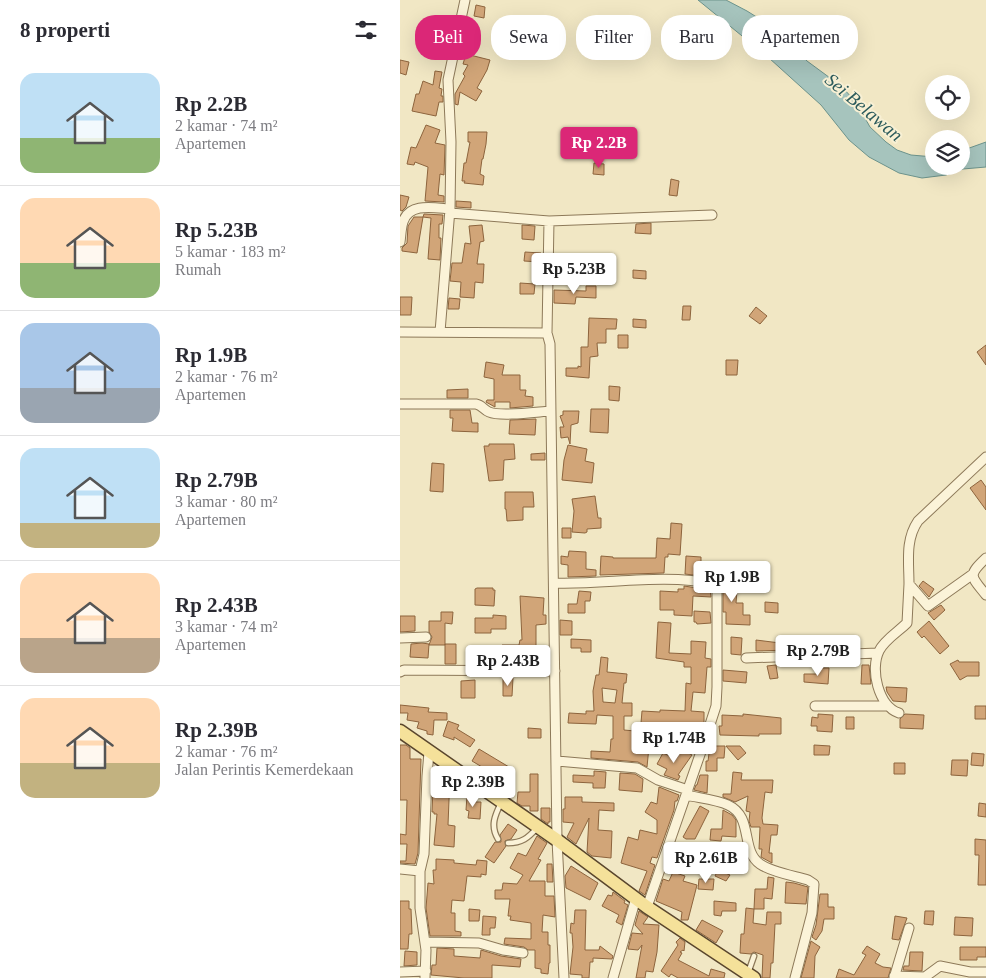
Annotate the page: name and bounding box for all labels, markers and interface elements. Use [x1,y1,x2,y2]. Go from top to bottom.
chip: Beli [415,15,481,60]
chip: Sewa [491,15,566,60]
chip: Filter [576,15,651,60]
chip: Baru [661,15,732,60]
chip: Apartemen [742,15,858,60]
icon: filters [352,16,380,44]
text: 8 properti [20,18,110,42]
water label: Sei Belawan [821,69,907,145]
map controls [925,75,970,175]
button: locate [925,75,970,120]
text: Rp 2.2B [175,92,247,116]
icon: home [60,93,120,153]
text: 2 kamar · 74 m² [175,117,278,134]
pin: Rp 2.2B [553,126,645,169]
button: layers [925,130,970,175]
text: Rp 2.2B [571,134,627,151]
text: Apartemen [175,135,246,152]
icon: home [60,218,120,278]
text: Rp 5.23B [175,218,258,242]
text: 5 kamar · 183 m² [175,243,286,260]
pin: Rp 5.23B [522,252,626,295]
text: Rp 5.23B [542,260,606,277]
text: Rumah [175,261,221,278]
icon: home [60,343,120,403]
text: Rp 1.9B [175,343,247,367]
text: 2 kamar · 76 m² [175,368,278,385]
text: Apartemen [175,386,246,403]
icon: home [60,468,120,528]
text: Rp 2.79B [175,468,258,492]
text: 3 kamar · 80 m² [175,493,278,510]
text: Apartemen [175,511,246,528]
pin: Rp 1.9B [686,560,778,603]
text: Rp 1.9B [704,568,760,585]
icon: home [60,593,120,653]
text: Rp 2.43B [175,593,258,617]
text: 3 kamar · 74 m² [175,618,278,635]
pin: Rp 2.79B [766,634,870,677]
text: Apartemen [175,636,246,653]
text: Rp 2.79B [786,642,850,659]
pin: Rp 2.43B [456,644,560,687]
text: Rp 2.43B [476,652,540,669]
icon: home [60,718,120,778]
text: Rp 2.39B [175,718,258,742]
pin: Rp 1.74B [622,722,726,764]
text: Rp 1.74B [642,729,706,746]
text: 2 kamar · 76 m² [175,743,278,760]
text: Jalan Perintis Kemerdekaan [175,761,354,778]
pin: Rp 2.39B [421,766,525,808]
text: Rp 2.39B [441,773,505,790]
pin: Rp 2.61B [654,842,758,884]
text: Rp 2.61B [674,849,738,866]

